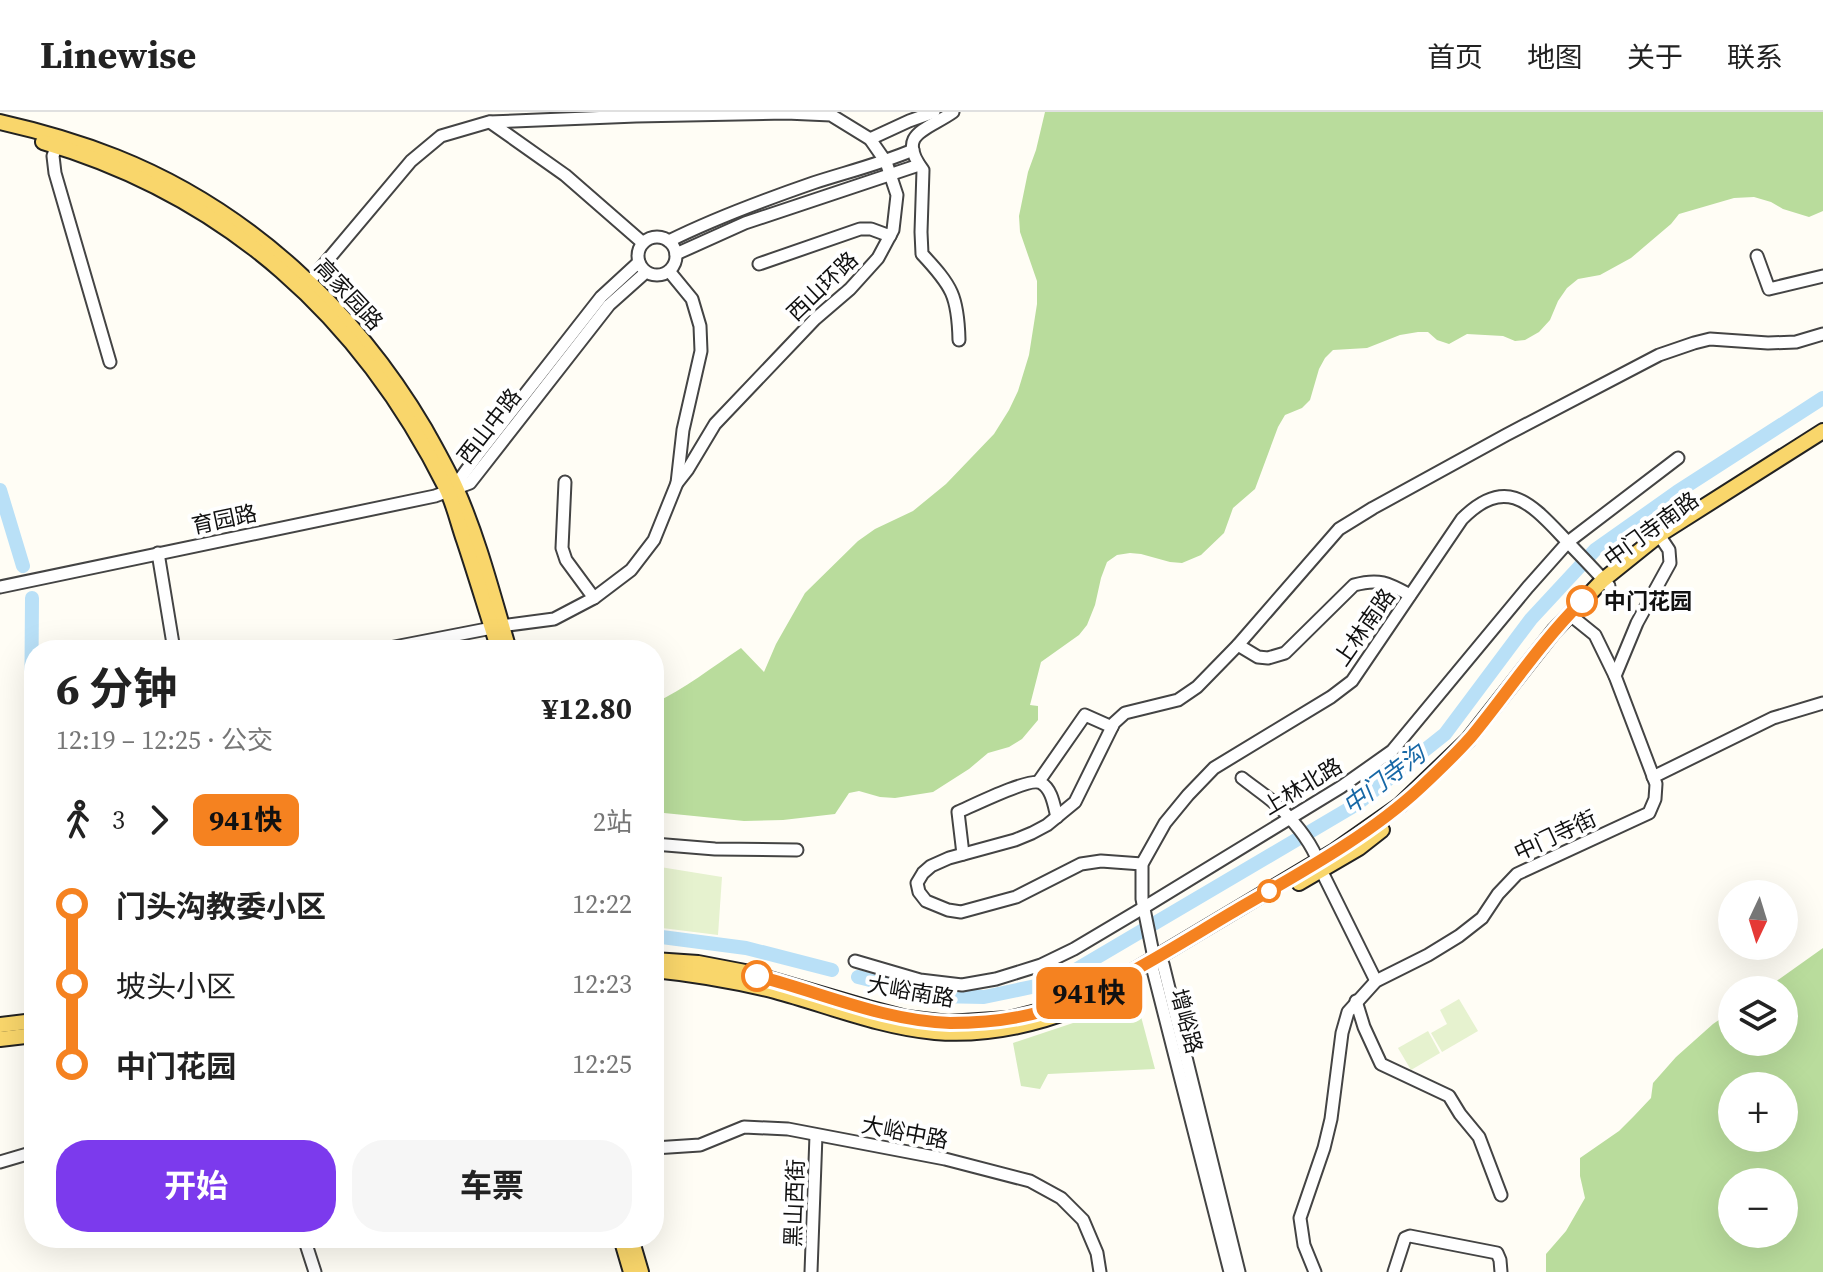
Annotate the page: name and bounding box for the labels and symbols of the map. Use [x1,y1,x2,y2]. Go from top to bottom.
street label: 西山环路 [780,245,864,327]
street label: 高家园路 [308,252,390,336]
street label: 西山中路 [450,382,528,470]
street label: 中门寺南路 [1598,485,1704,573]
street label: 育园路 [189,497,259,541]
street label: 上林南路 [1326,582,1402,672]
marker: 中门花园 [1567,586,1597,616]
place label: 中门花园 [1604,586,1692,616]
water label: 中门寺沟 [1335,736,1434,822]
street label: 上林北路 [1257,750,1347,822]
street label: 中门寺街 [1509,803,1601,867]
unlabelled marker [1258,880,1280,902]
north arrow [1718,880,1798,960]
unlabelled marker [742,961,772,991]
line badge: 941快 [1033,967,1145,1019]
street label: 大峪南路 [865,969,957,1013]
street label: 增峪路 [1164,985,1210,1057]
street label: 大峪中路 [859,1109,951,1155]
street label: 黑山西街 [777,1158,811,1248]

